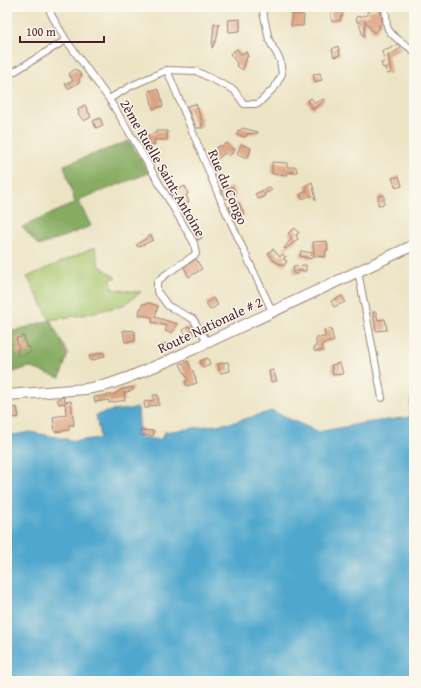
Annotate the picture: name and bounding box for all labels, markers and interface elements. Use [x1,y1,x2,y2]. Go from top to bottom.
scale bar [20,18,104,44]
text: 100 m [26,23,56,40]
street label: 2ème Ruelle Saint-Antoine [115,95,211,241]
street label: Rue du Congo [203,146,253,228]
street label: Route Nationale # 2 [154,292,266,358]

